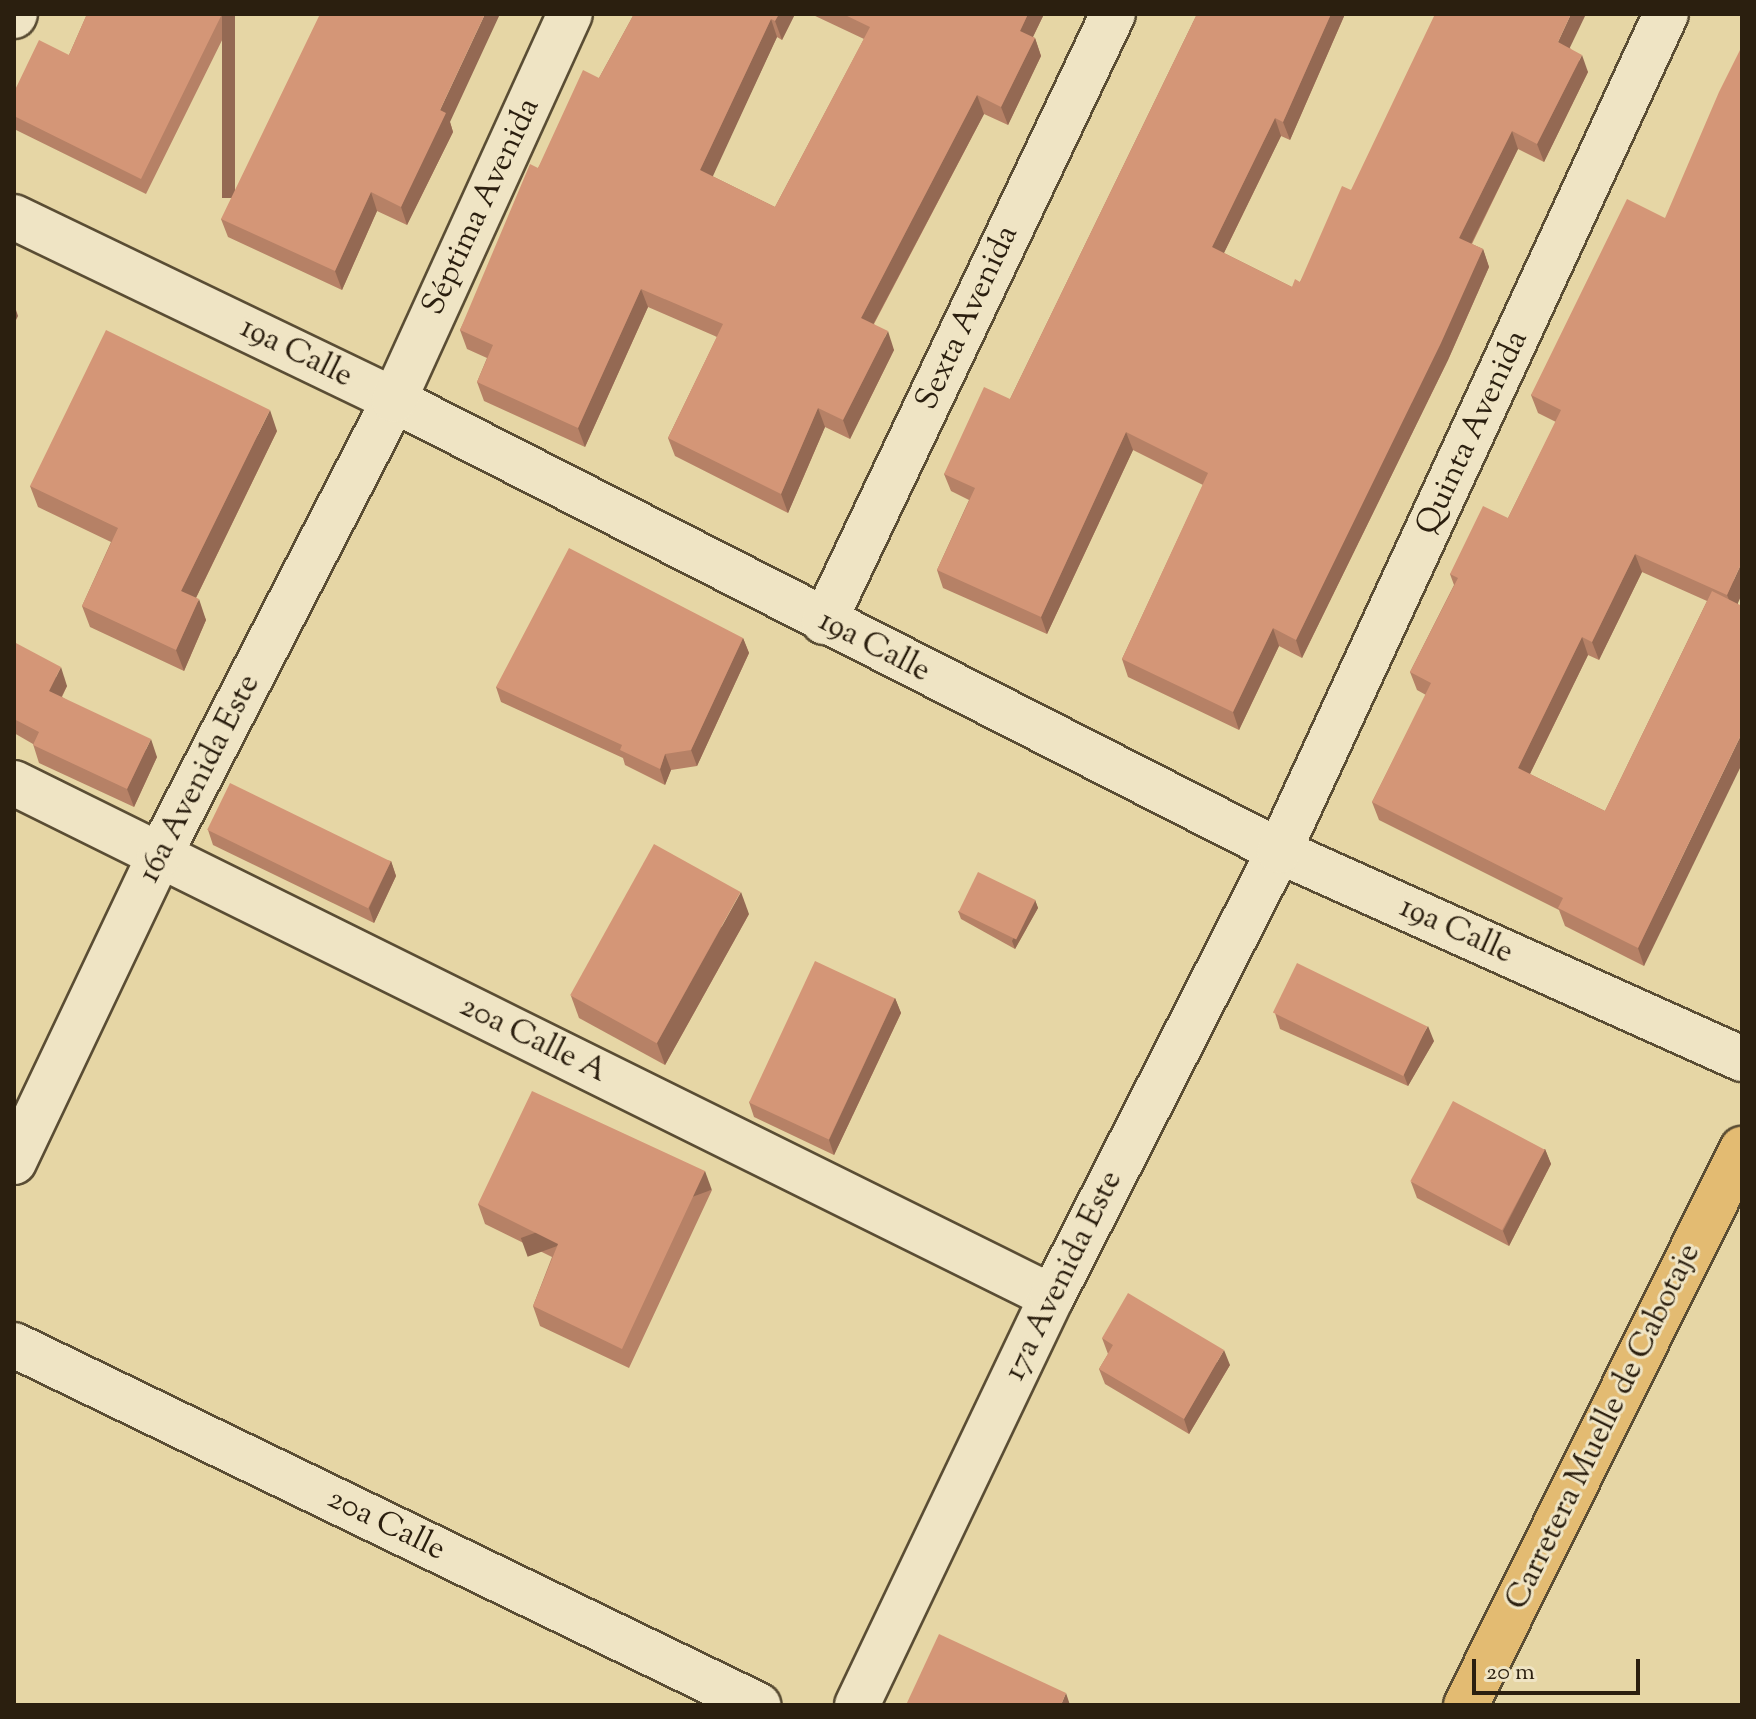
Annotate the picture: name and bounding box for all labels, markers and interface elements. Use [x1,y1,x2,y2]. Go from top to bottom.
street label: Séptima Avenida [415,92,549,322]
street label: Sexta Avenida [909,220,1027,416]
street label: 19a Calle [234,309,358,397]
street label: Quinta Avenida [1409,325,1537,541]
street label: 19a Calle [812,603,936,691]
street label: 16a Avenida Este [131,668,269,890]
street label: 19a Calle [1393,889,1519,973]
street label: 20a Calle A [453,988,613,1092]
street label: 17a Avenida Este [997,1165,1131,1387]
street label: Carretera Muelle de Cabotaje [1499,1238,1709,1616]
street label: 20a Calle [321,1480,451,1570]
scale bar [1476,1643,1644,1693]
text: 20 m [1486,1656,1535,1690]

